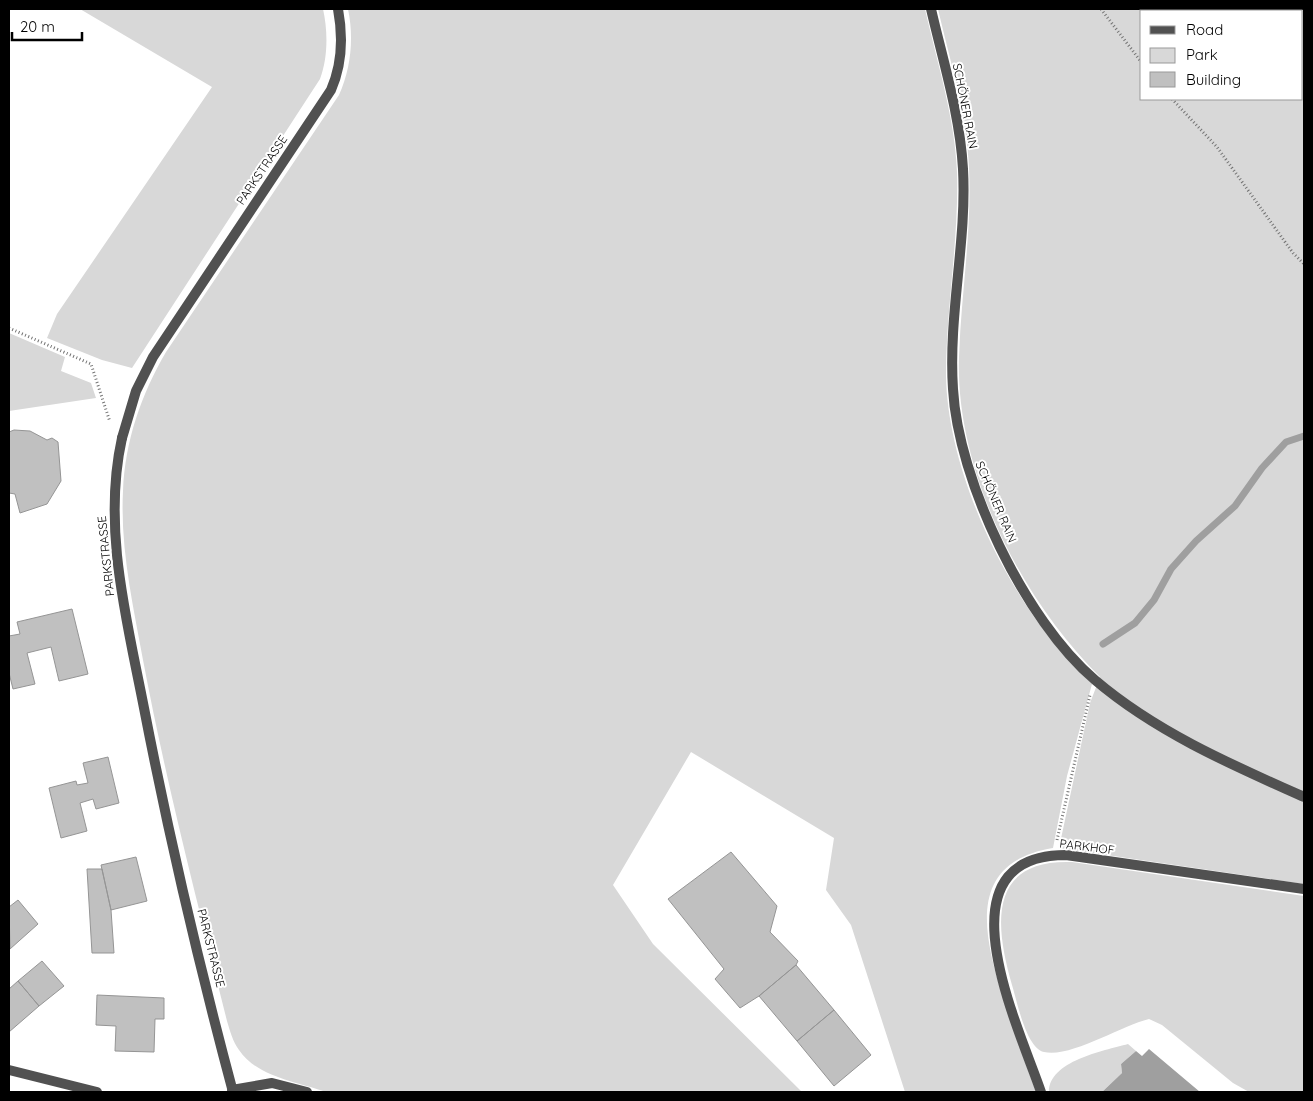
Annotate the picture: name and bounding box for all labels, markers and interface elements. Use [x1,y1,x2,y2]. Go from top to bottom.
scale bar [12,10,82,42]
legend [1140,10,1303,100]
text: 20 m [20,17,55,36]
text: Road [1186,20,1223,39]
text: Park [1186,45,1218,64]
street label: SCHÖNER RAIN [950,62,981,150]
text: Building [1186,70,1241,89]
street label: PARKSTRASSE [233,132,290,207]
street label: SCHÖNER RAIN [973,459,1020,545]
street label: PARKSTRASSE [94,515,117,597]
street label: PARKHOF [1059,836,1116,857]
street label: PARKSTRASSE [194,907,229,989]

